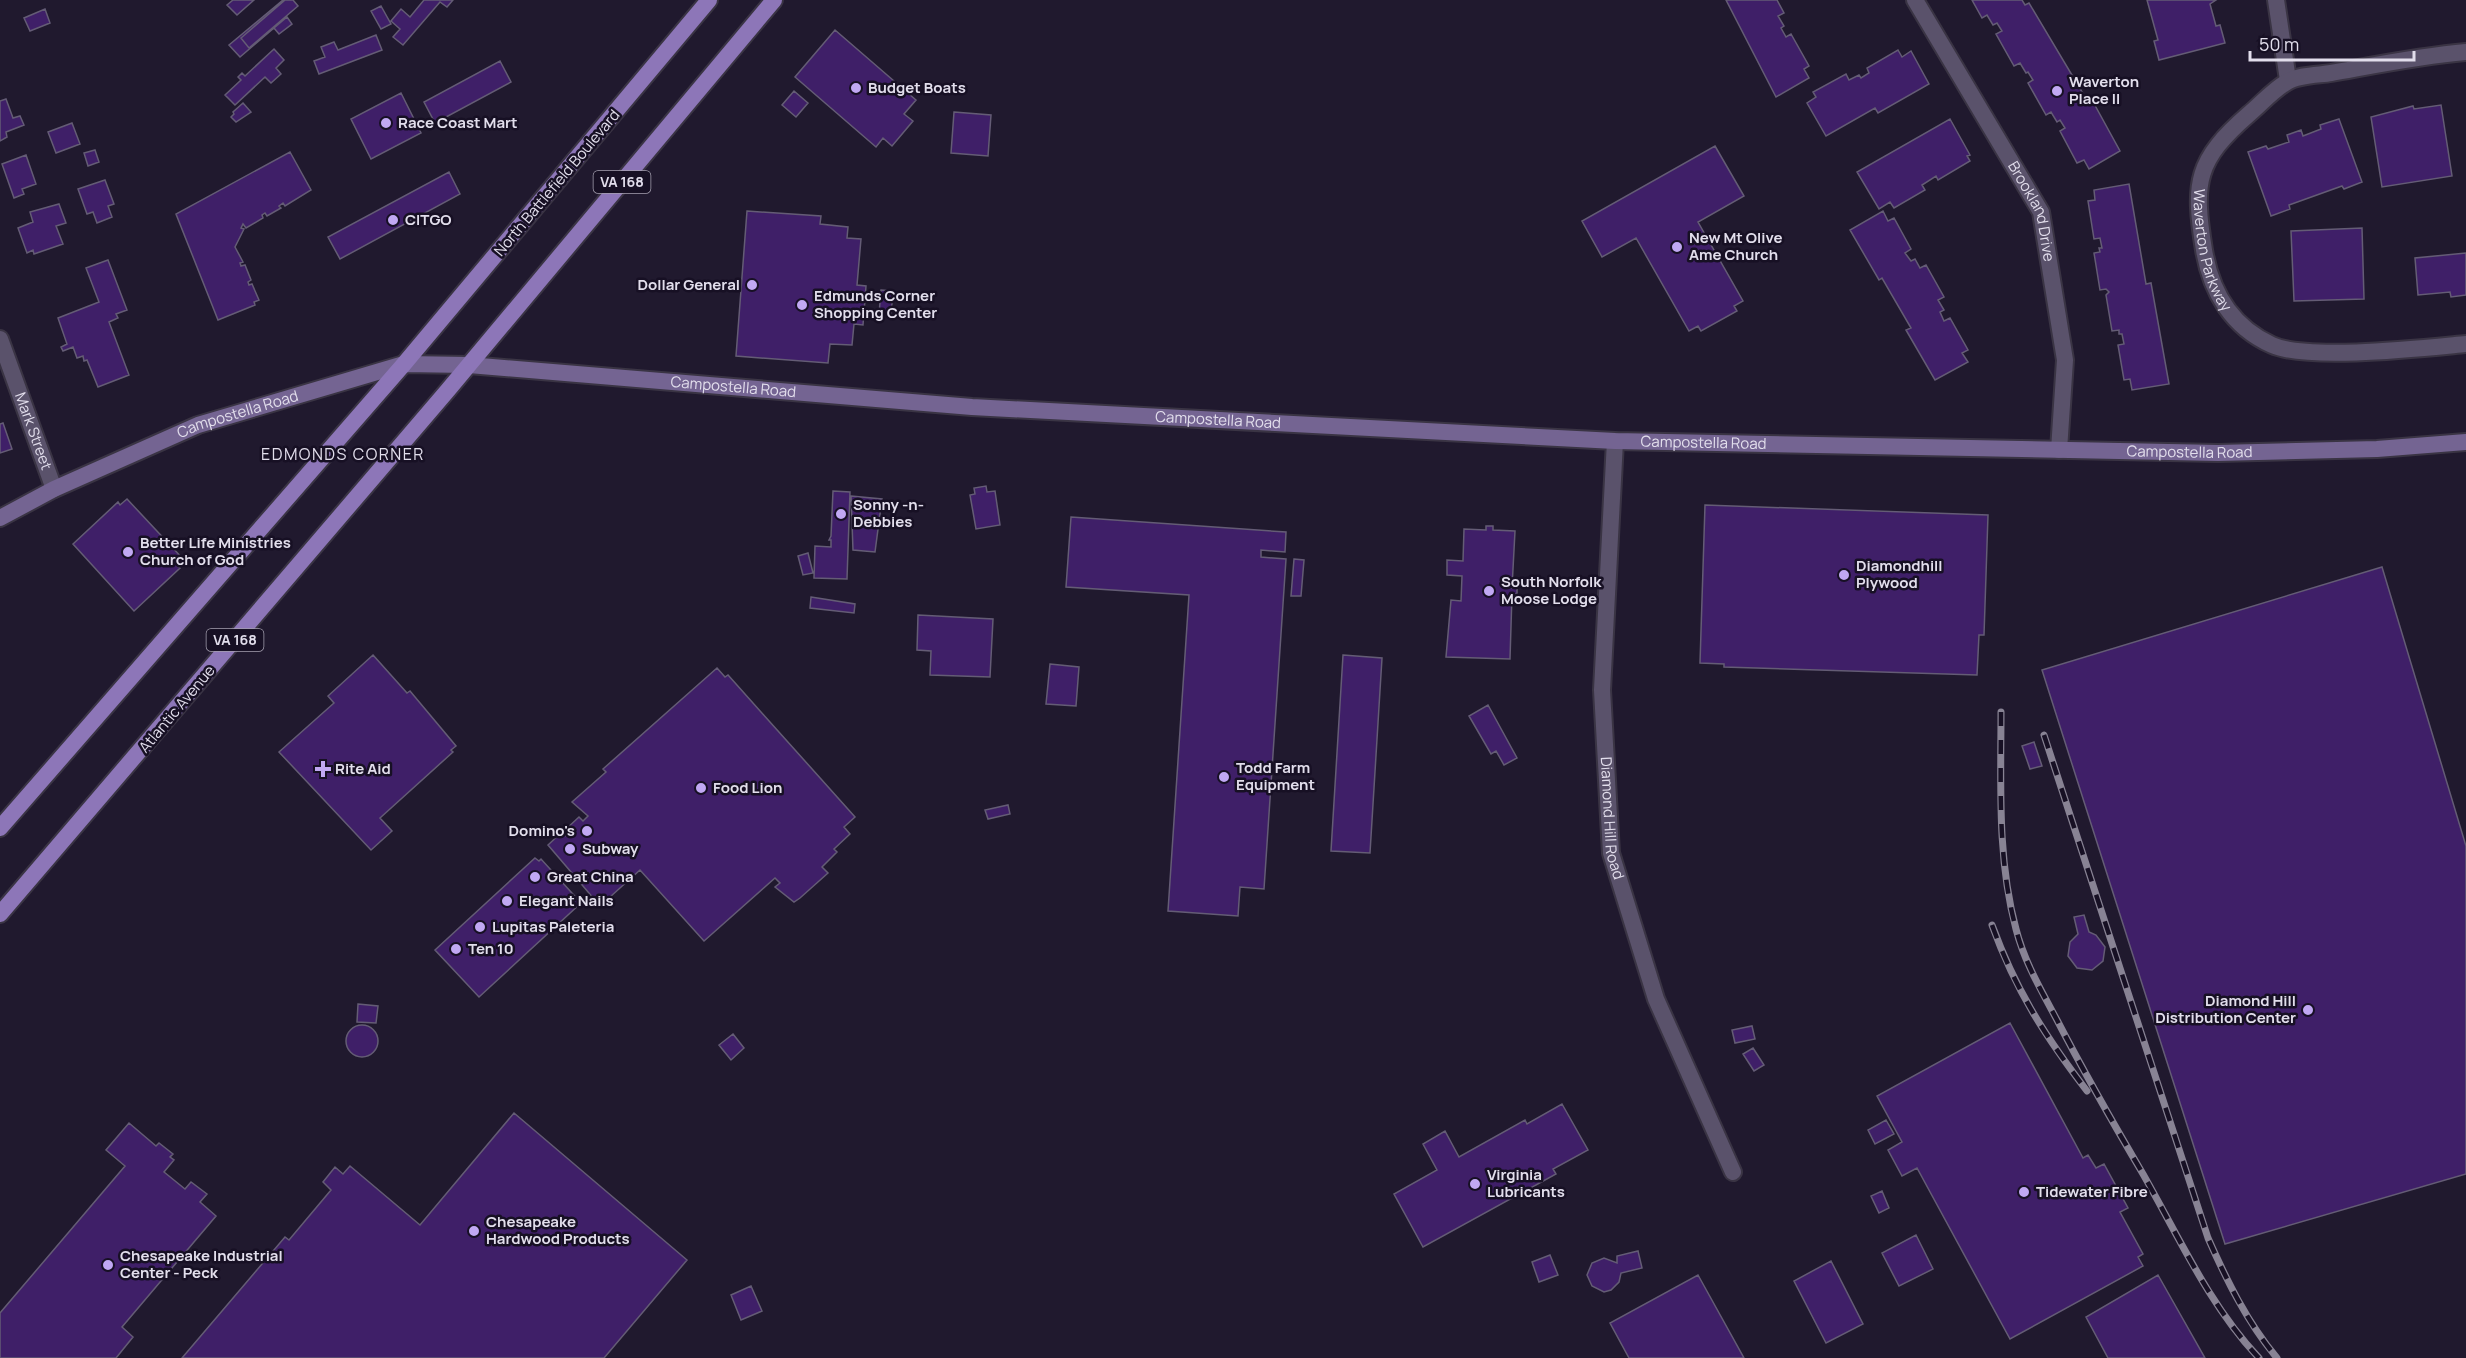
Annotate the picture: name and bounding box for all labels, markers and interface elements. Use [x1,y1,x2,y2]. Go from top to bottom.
scale bar [2250,24,2414,62]
text: 50 m [2259,32,2299,56]
place label: Waverton Place II [2069,71,2139,109]
place label: Budget Boats [868,77,966,98]
marker: Budget Boats [849,81,863,95]
marker: Waverton Place II [2050,84,2064,98]
street label: North Battlefield Boulevard [489,105,624,260]
place label: Race Coast Mart [398,112,518,133]
marker: Race Coast Mart [379,116,393,130]
street label: Brookland Drive [2003,157,2060,263]
road number: VA 168 [594,171,650,193]
street label: Waverton Parkway [2189,188,2237,315]
place label: CITGO [405,209,452,230]
marker: CITGO [386,213,400,227]
place label: New Mt Olive Ame Church [1689,227,1783,265]
marker: New Mt Olive Ame Church [1670,240,1684,254]
place label: Dollar General [637,274,740,295]
marker: Dollar General [745,278,759,292]
place label: Edmunds Corner Shopping Center [814,285,937,323]
marker: Edmunds Corner Shopping Center [795,298,809,312]
street label: Campostella Road [670,371,797,402]
street label: Campostella Road [174,385,301,443]
street label: Mark Street [10,389,57,473]
street label: Campostella Road [1155,406,1282,433]
street label: Campostella Road [1640,431,1767,454]
street label: Campostella Road [2126,440,2253,463]
district label: EDMONDS CORNER [261,443,425,465]
place label: Sonny -n- Debbies [853,494,924,532]
marker: Sonny -n- Debbies [834,507,848,521]
place label: Better Life Ministries Church of God [140,532,291,570]
marker: Better Life Ministries Church of God [121,545,135,559]
place label: Diamondhill Plywood [1856,555,1943,593]
marker: Diamondhill Plywood [1837,568,1851,582]
place label: South Norfolk Moose Lodge [1501,571,1602,609]
marker: South Norfolk Moose Lodge [1482,584,1496,598]
road number: VA 168 [206,629,264,651]
street label: Atlantic Avenue [134,660,220,757]
street label: Diamond Hill Road [1596,756,1630,882]
place label: Todd Farm Equipment [1236,757,1315,795]
place label: Rite Aid [335,758,391,779]
marker: Rite Aid [316,762,330,776]
marker: Todd Farm Equipment [1217,770,1231,784]
place label: Food Lion [713,777,782,798]
marker: Food Lion [694,781,708,795]
place label: Domino's [509,820,575,841]
marker: Domino's [580,824,594,838]
place label: Subway [582,838,639,859]
marker: Subway [563,842,577,856]
place label: Great China [547,866,634,887]
marker: Great China [528,870,542,884]
place label: Elegant Nails [519,890,614,911]
marker: Elegant Nails [500,894,514,908]
place label: Lupitas Paleteria [492,916,614,937]
marker: Lupitas Paleteria [473,920,487,934]
place label: Ten 10 [468,938,514,959]
marker: Ten 10 [449,942,463,956]
place label: Diamond Hill Distribution Center [2155,990,2296,1028]
marker: Diamond Hill Distribution Center [2301,1003,2315,1017]
place label: Virginia Lubricants [1487,1164,1565,1202]
marker: Virginia Lubricants [1468,1177,1482,1191]
place label: Tidewater Fibre [2036,1181,2148,1202]
marker: Tidewater Fibre [2017,1185,2031,1199]
place label: Chesapeake Hardwood Products [486,1211,630,1249]
marker: Chesapeake Hardwood Products [467,1224,481,1238]
place label: Chesapeake Industrial Center - Peck [120,1245,283,1283]
marker: Chesapeake Industrial Center - Peck [101,1258,115,1272]

